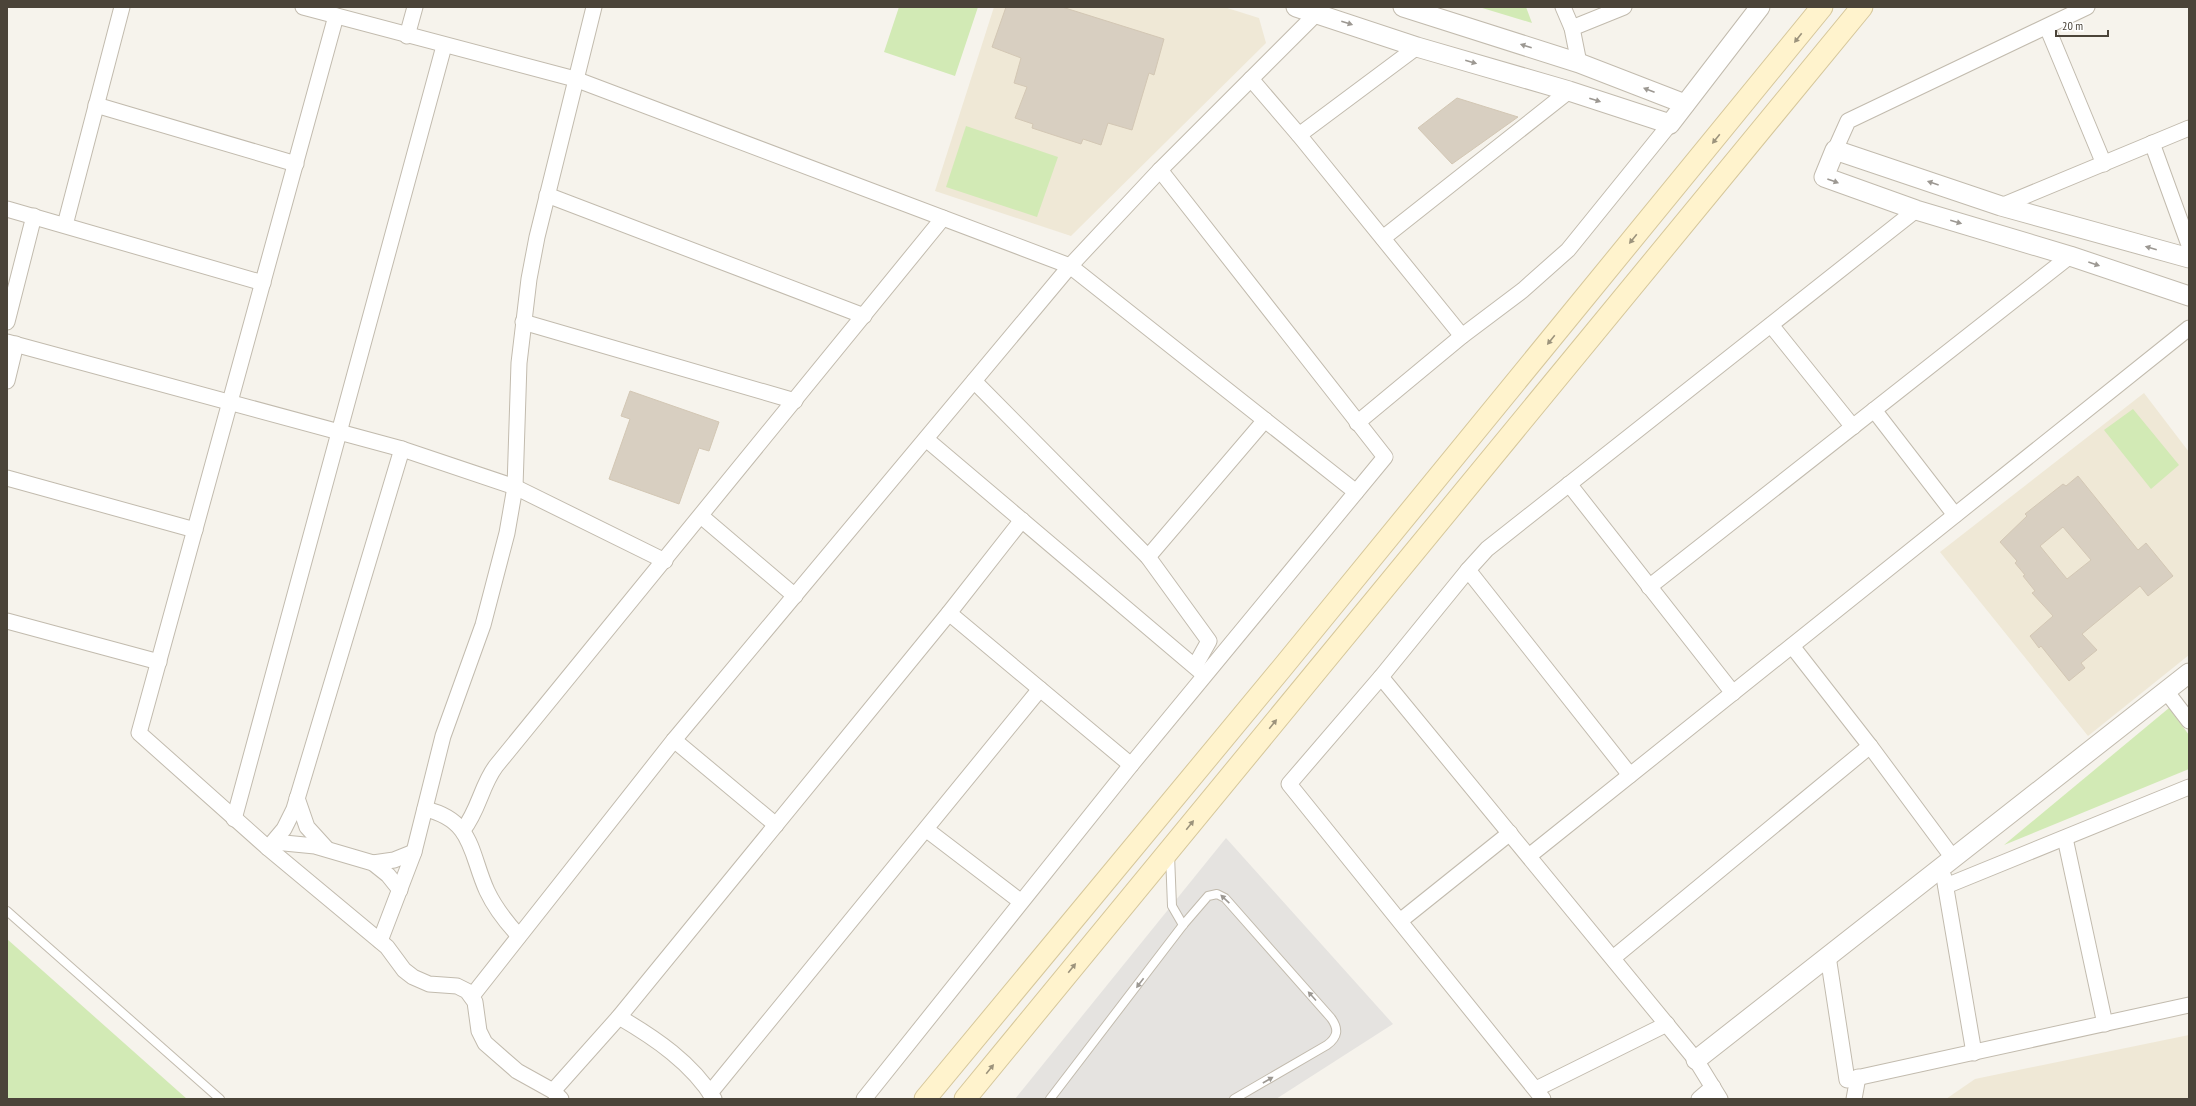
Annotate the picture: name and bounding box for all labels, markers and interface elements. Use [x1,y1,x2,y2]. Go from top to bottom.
scale bar [2056,12,2108,38]
text: 20 m [2062,18,2083,33]
one-way arrow [1341,20,1353,26]
one-way arrow [1794,32,1802,43]
one-way arrow [1520,43,1532,49]
one-way arrow [1465,59,1477,65]
one-way arrow [1642,86,1654,92]
one-way arrow [1590,97,1602,103]
one-way arrow [1711,133,1720,144]
one-way arrow [1828,178,1840,184]
one-way arrow [1927,180,1939,186]
one-way arrow [1951,219,1963,225]
one-way arrow [1629,234,1638,244]
one-way arrow [2145,244,2158,250]
one-way arrow [2088,261,2100,267]
one-way arrow [1546,334,1555,345]
one-way arrow [1268,719,1277,730]
one-way arrow [1186,819,1195,830]
one-way arrow [1220,895,1230,904]
one-way arrow [1068,963,1077,974]
one-way arrow [1136,977,1144,988]
one-way arrow [1307,991,1316,1001]
one-way arrow [985,1063,994,1074]
one-way arrow [1262,1076,1274,1083]

